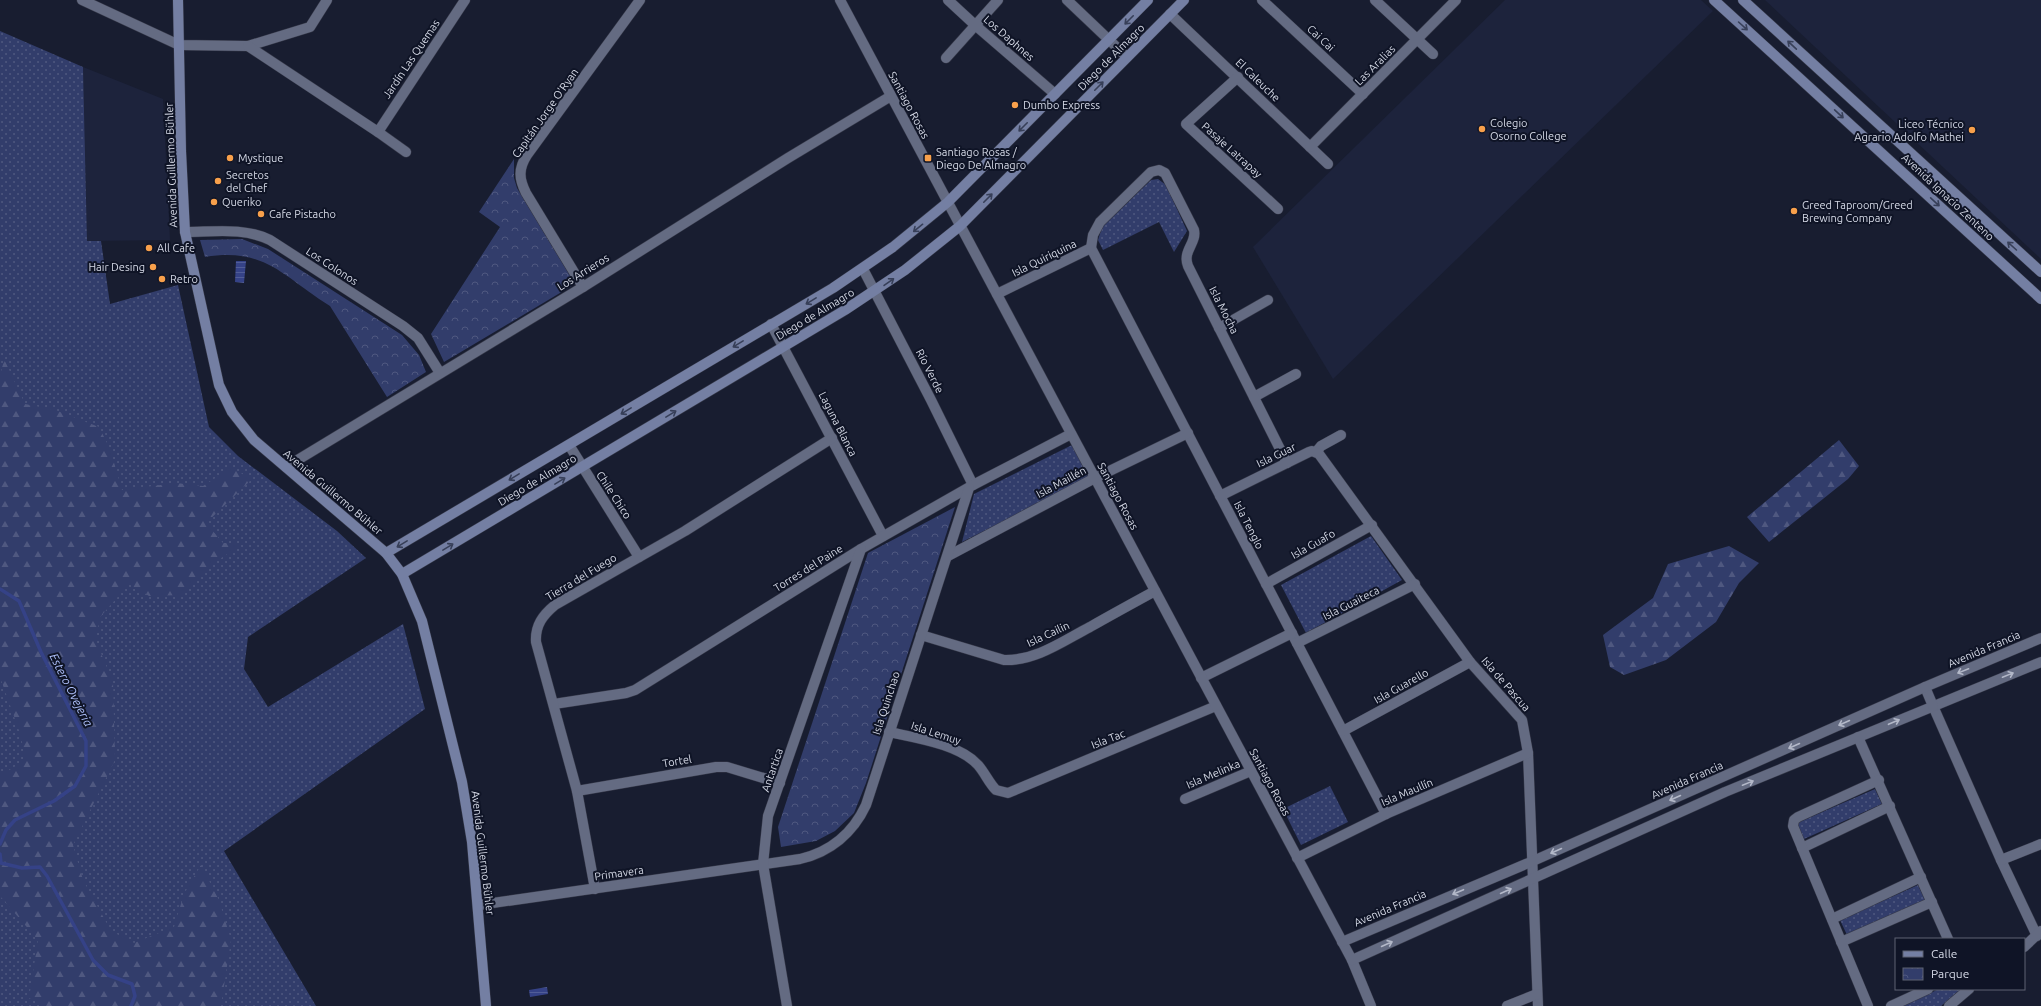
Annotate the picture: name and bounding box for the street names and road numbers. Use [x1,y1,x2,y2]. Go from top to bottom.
street label: Los Daphnes [981,13,1037,63]
street label: Jardín Las Quemas [380,17,442,101]
street label: Diego de Almagro [1075,21,1147,93]
street label: Cai Cai [1305,22,1337,54]
street label: Las Aralias [1353,42,1398,87]
street label: El Caleuche [1233,56,1283,104]
street label: Capitán Jorge O'Ryan [510,66,580,160]
street label: Santiago Rosas [886,69,932,141]
street label: Avenida Guillermo Bühler [163,101,179,228]
street label: Pasaje Latrapay [1200,120,1265,181]
street label: Avenida Ignacio Zenteno [1899,151,1997,243]
street label: Isla Quiriquina [1010,237,1078,279]
street label: Los Colonos [304,245,360,287]
street label: Los Arrieros [555,251,611,293]
street label: Isla Mocha [1207,284,1241,336]
street label: Diego de Almagro [774,286,856,342]
street label: Río Verde [914,347,946,395]
street label: Laguna Blanca [817,390,859,458]
street label: Isla Guar [1254,440,1298,470]
street label: Avenida Guillermo Bühler [281,447,386,537]
street label: Diego de Almagro [496,452,578,508]
street label: Santiago Rosas [1095,460,1141,532]
street label: Isla Maillén [1034,464,1088,500]
street label: Chile Chico [594,469,634,521]
street label: Isla Tenglo [1232,499,1266,551]
street label: Isla Guafo [1289,527,1337,561]
street label: Torres del Paine [771,542,845,594]
street label: Tierra del Fuego [544,551,618,603]
street label: Isla Guaiteca [1321,584,1381,622]
street label: Isla Cailin [1025,619,1071,649]
street label: Avenida Francia [1946,628,2022,670]
street label: Isla de Pascua [1479,655,1533,713]
street label: Isla Guarello [1372,666,1430,706]
street label: Isla Quinchao [870,670,902,736]
street label: Isla Lemuy [910,719,963,747]
street label: Isla Tac [1089,727,1127,751]
street label: Santiago Rosas [1247,746,1293,818]
street label: Antartica [759,747,785,793]
street label: Tortel [661,753,693,769]
street label: Isla Melinka [1184,757,1242,791]
street label: Avenida Francia [1649,759,1725,801]
street label: Isla Maullín [1379,776,1435,808]
street label: Avenida Guillermo Bühler [469,790,497,917]
street label: Primavera [594,864,644,882]
street label: Avenida Francia [1352,887,1428,929]

